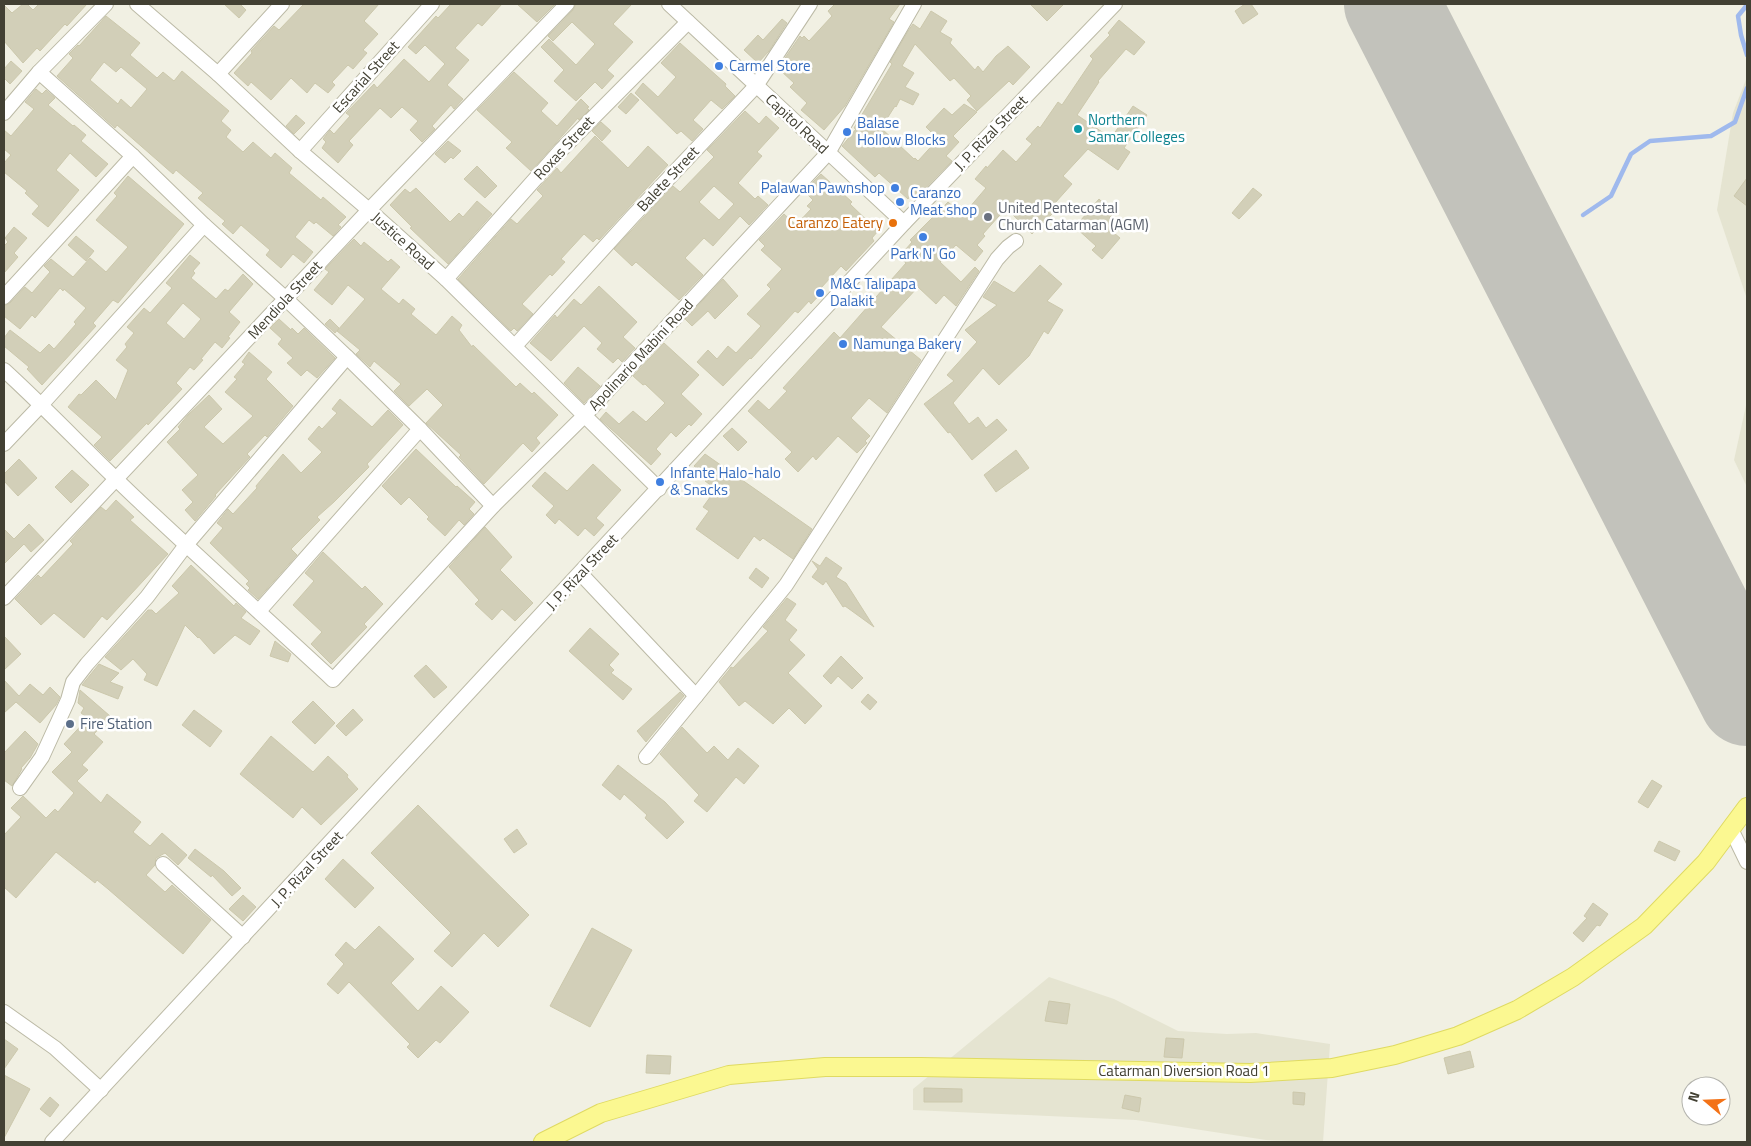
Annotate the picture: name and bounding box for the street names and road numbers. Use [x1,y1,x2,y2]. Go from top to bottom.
street label: Escarial Street [327,35,405,118]
street label: Capitol Road [761,88,834,159]
street label: J. P. Rizal Street [949,89,1033,176]
street label: Roxas Street [528,110,600,185]
street label: Balete Street [631,140,705,217]
street label: Justice Road [367,206,440,275]
street label: Mendiola Street [242,255,328,344]
street label: Apolinario Mabini Road [583,294,699,416]
street label: J. P. Rizal Street [540,528,624,615]
street label: J. P. Rizal Street [265,825,349,912]
street label: Catarman Diversion Road 1 [1098,1059,1270,1082]

